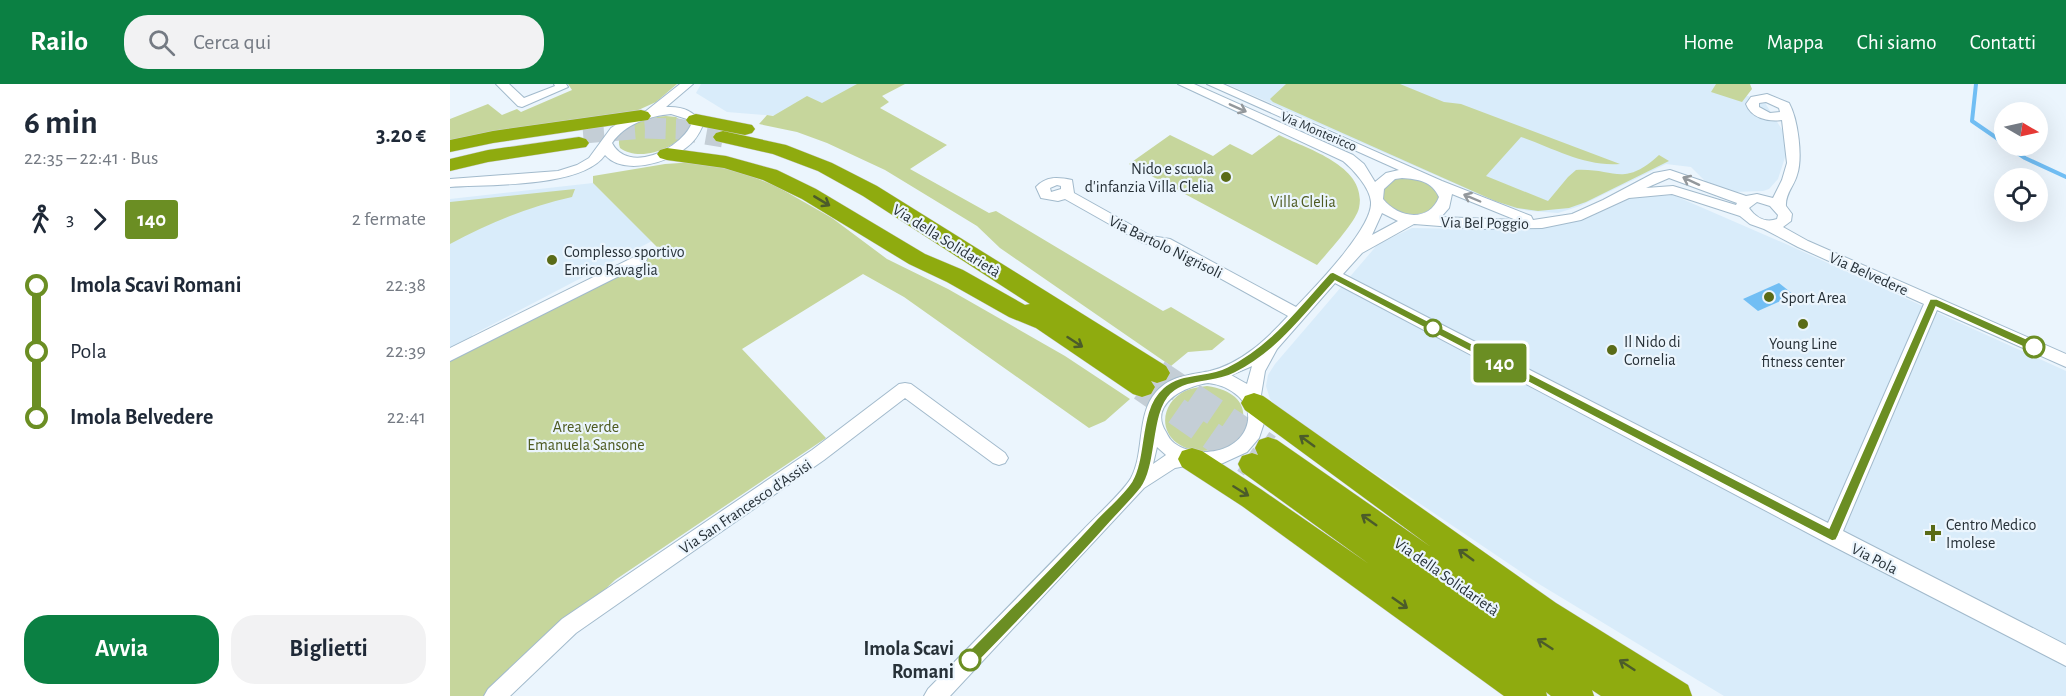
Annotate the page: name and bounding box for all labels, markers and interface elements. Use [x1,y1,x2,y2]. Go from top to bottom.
search box [124,15,544,69]
icon: search [145,26,178,59]
text: Railo [30,28,88,56]
text: Cerca qui [193,31,271,53]
text: Home [1683,32,1734,53]
text: Mappa [1767,32,1824,53]
text: Chi siamo [1857,32,1937,53]
text: Contatti [1970,32,2036,53]
one-way arrow [1228,102,1246,114]
north arrow [1994,102,2048,156]
map controls [1994,102,2048,222]
text: 6 min [24,107,98,140]
street label: Via Montericco [1279,110,1359,154]
text: 3.20 € [376,124,426,146]
text: 22:35 – 22:41 · Bus [24,148,158,168]
place label: Nido e scuola d'infanzia Villa Clelia [1085,161,1214,195]
button: locate [1994,168,2048,222]
marker: Nido e scuola d'infanzia Villa Clelia [1219,170,1233,184]
one-way arrow [1682,175,1700,186]
one-way arrow [1464,192,1482,203]
park label: Villa Clelia [1270,194,1336,210]
one-way arrow [813,196,830,208]
street label: Via della Solidarietà [890,201,1003,280]
icon: walk [24,203,57,236]
icon: forward [83,203,116,236]
text: 3 [66,209,74,229]
text: 140 [137,209,166,230]
text: 2 fermate [352,209,426,229]
street label: Via Bartolo Nigrisoli [1106,212,1225,281]
street label: Via Bel Poggio [1441,214,1529,232]
place label: Complesso sportivo Enrico Ravaglia [564,244,685,278]
street label: Via Belvedere [1827,249,1911,298]
marker: Complesso sportivo Enrico Ravaglia [545,253,559,267]
text: Imola Scavi Romani [70,274,241,296]
text: 22:38 [386,275,426,295]
marker: Sport Area [1762,290,1776,304]
place label: Sport Area [1781,290,1846,306]
marker: Young Line fitness center [1796,317,1810,331]
unlabelled marker [1424,319,1442,337]
place label: Il Nido di Cornelia [1624,334,1681,368]
place label: Young Line fitness center [1761,336,1845,370]
unlabelled marker [2023,336,2045,358]
one-way arrow [1066,337,1083,349]
text: Pola [70,340,107,362]
text: 22:39 [386,341,426,361]
marker: Il Nido di Cornelia [1605,343,1619,357]
line badge: 140 [1466,344,1534,382]
text: 140 [1485,353,1515,374]
text: Imola Belvedere [70,406,213,428]
text: 22:41 [387,407,426,427]
park label: Area verde Emanuela Sansone [527,419,645,453]
one-way arrow [1300,434,1316,447]
street label: Via San Francesco d'Assisi [676,457,815,557]
one-way arrow [1232,485,1249,497]
one-way arrow [1361,514,1377,526]
place label: Centro Medico Imolese [1946,517,2036,551]
marker: Centro Medico Imolese [1924,524,1942,542]
street label: Via della Solidarietà [1391,535,1502,619]
street label: Via Pola [1849,540,1900,577]
one-way arrow [1458,549,1474,561]
one-way arrow [1392,597,1408,609]
button: Avvia [24,615,219,684]
button: Biglietti [231,615,426,684]
one-way arrow [1537,638,1554,651]
place label: Imola Scavi Romani [864,639,954,682]
marker: Imola Scavi Romani [959,649,981,671]
one-way arrow [1618,658,1635,671]

